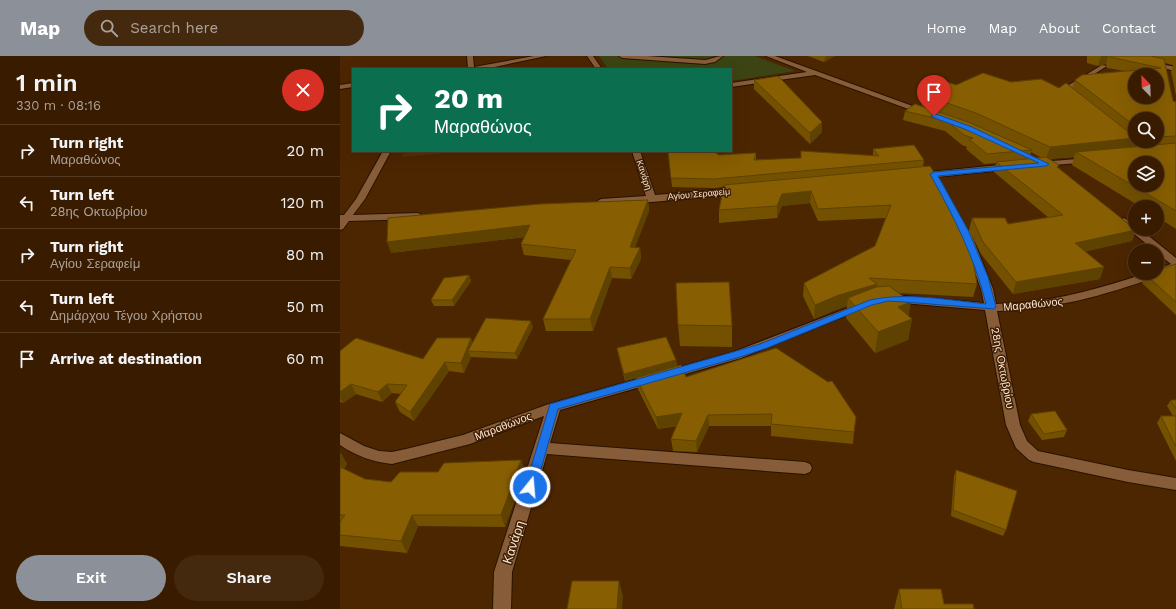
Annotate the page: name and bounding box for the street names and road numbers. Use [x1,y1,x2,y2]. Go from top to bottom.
street label: Κανάρη [634,159,654,191]
street label: Αγίου Σεραφείμ [667,186,731,202]
street label: Μαραθώνος [1003,295,1063,314]
street label: 28ης Οκτωβρίου [988,326,1017,410]
street label: Μαραθώνος [473,410,533,443]
street label: Κανάρη [499,519,528,566]

